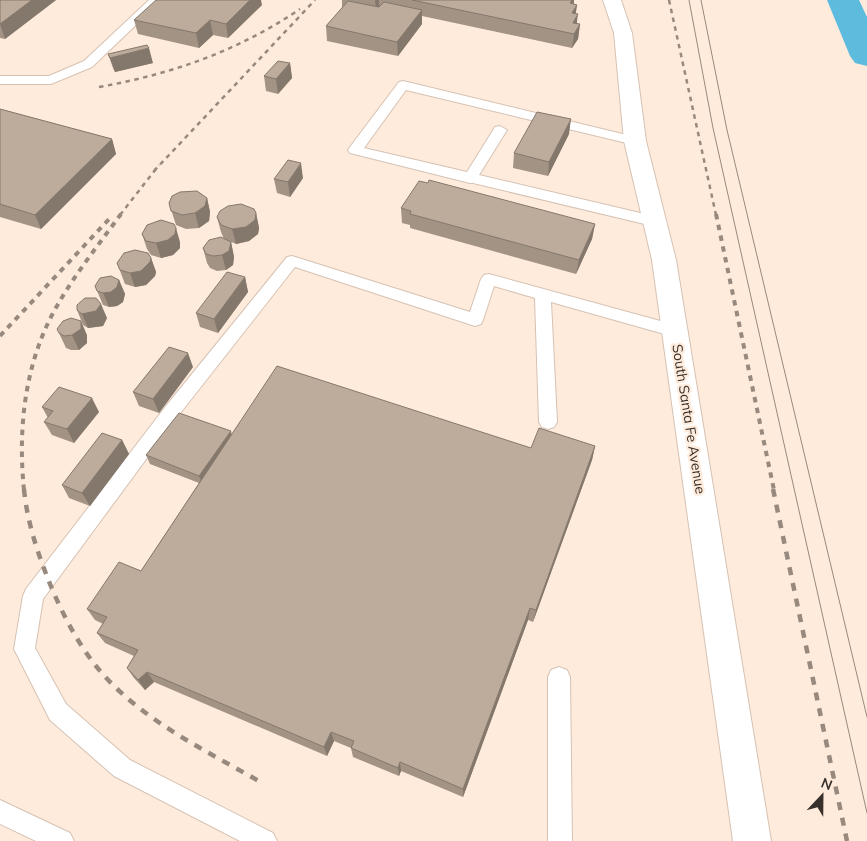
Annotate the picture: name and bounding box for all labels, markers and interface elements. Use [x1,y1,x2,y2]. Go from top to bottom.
street label: South Santa Fe Avenue [668,343,710,495]
north arrow [797,771,847,821]
text: N [819,774,835,794]

